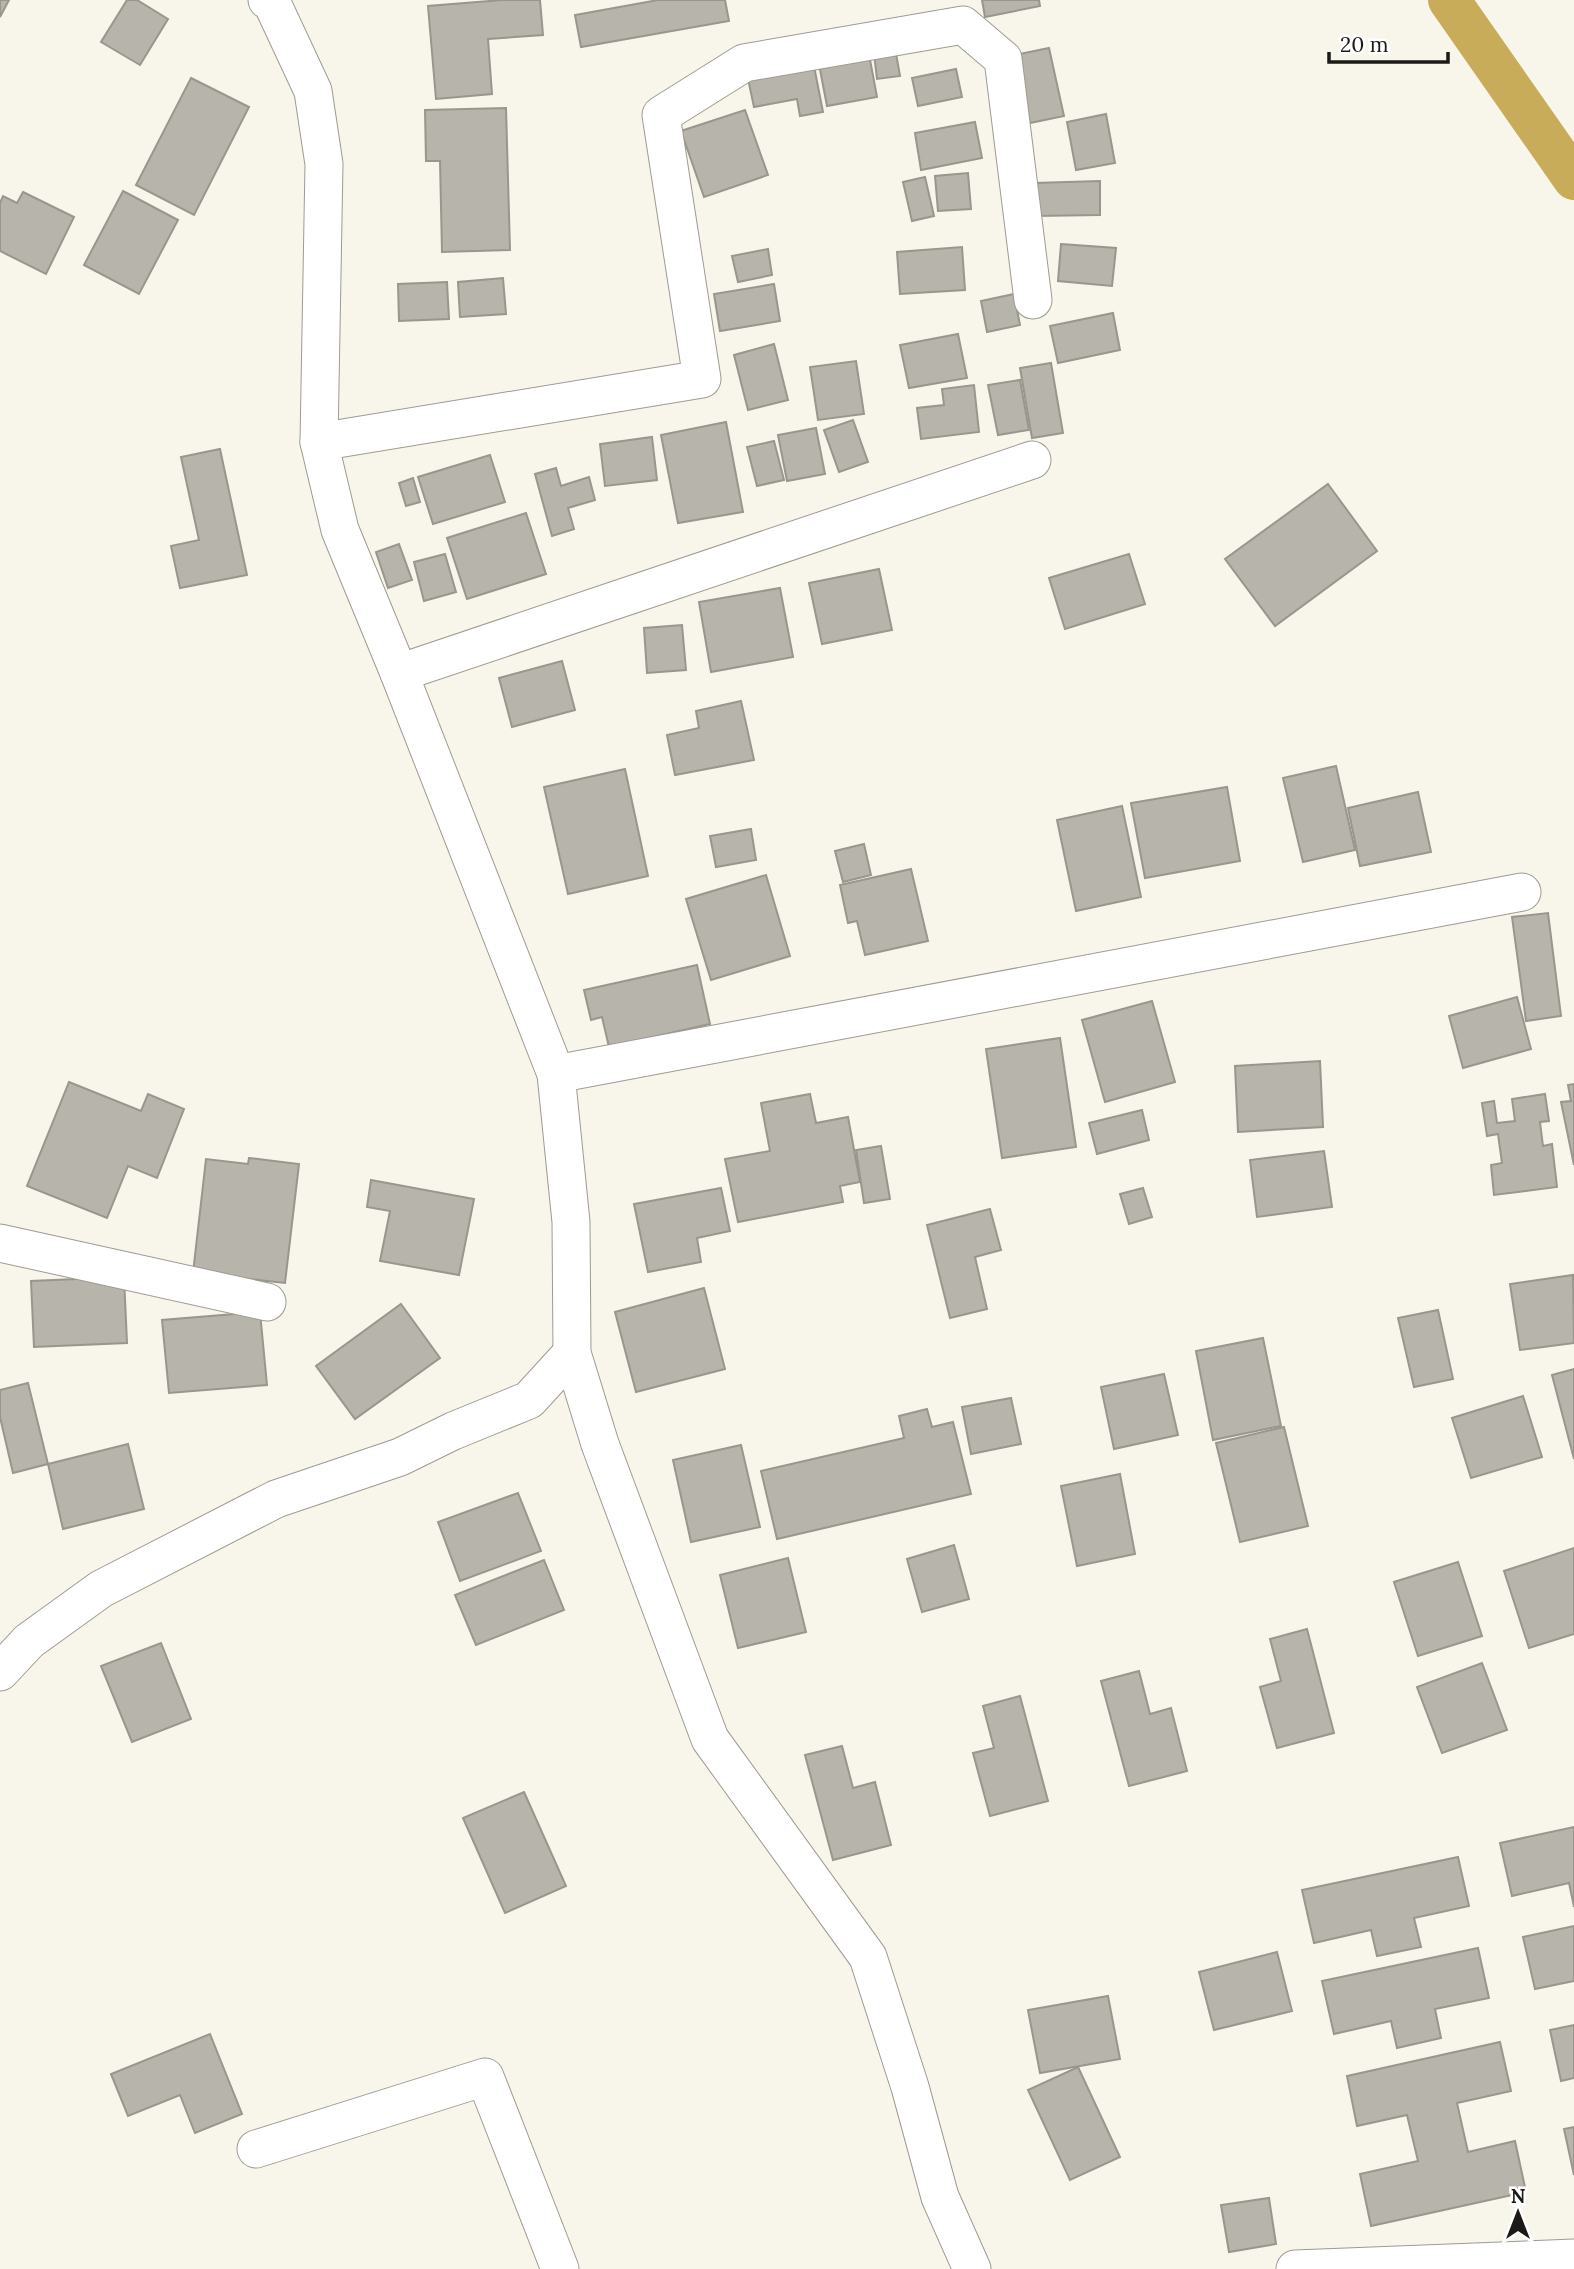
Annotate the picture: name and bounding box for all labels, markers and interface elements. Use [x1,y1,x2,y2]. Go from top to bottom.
scale bar [1329,21,1448,65]
text: 20 m [1340,31,1389,58]
north arrow [1483,2178,1553,2248]
text: N [1511,2184,1526,2208]

